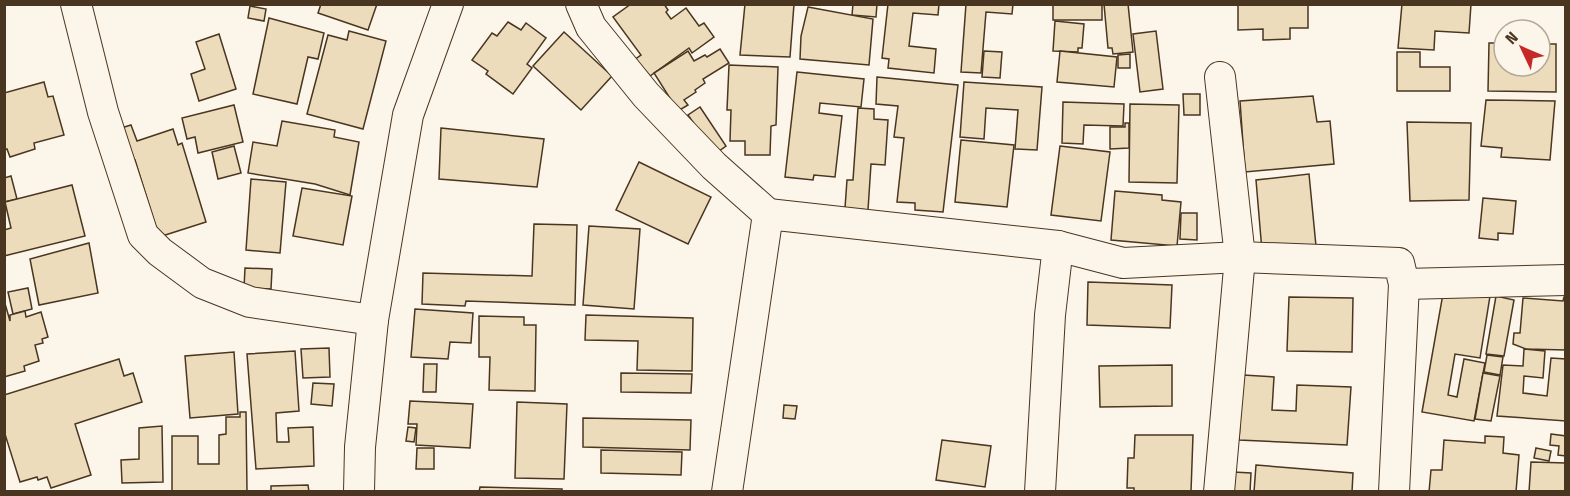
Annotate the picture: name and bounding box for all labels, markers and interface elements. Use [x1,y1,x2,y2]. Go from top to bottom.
north arrow [1492,18,1552,78]
text: N [1501,28,1522,48]

